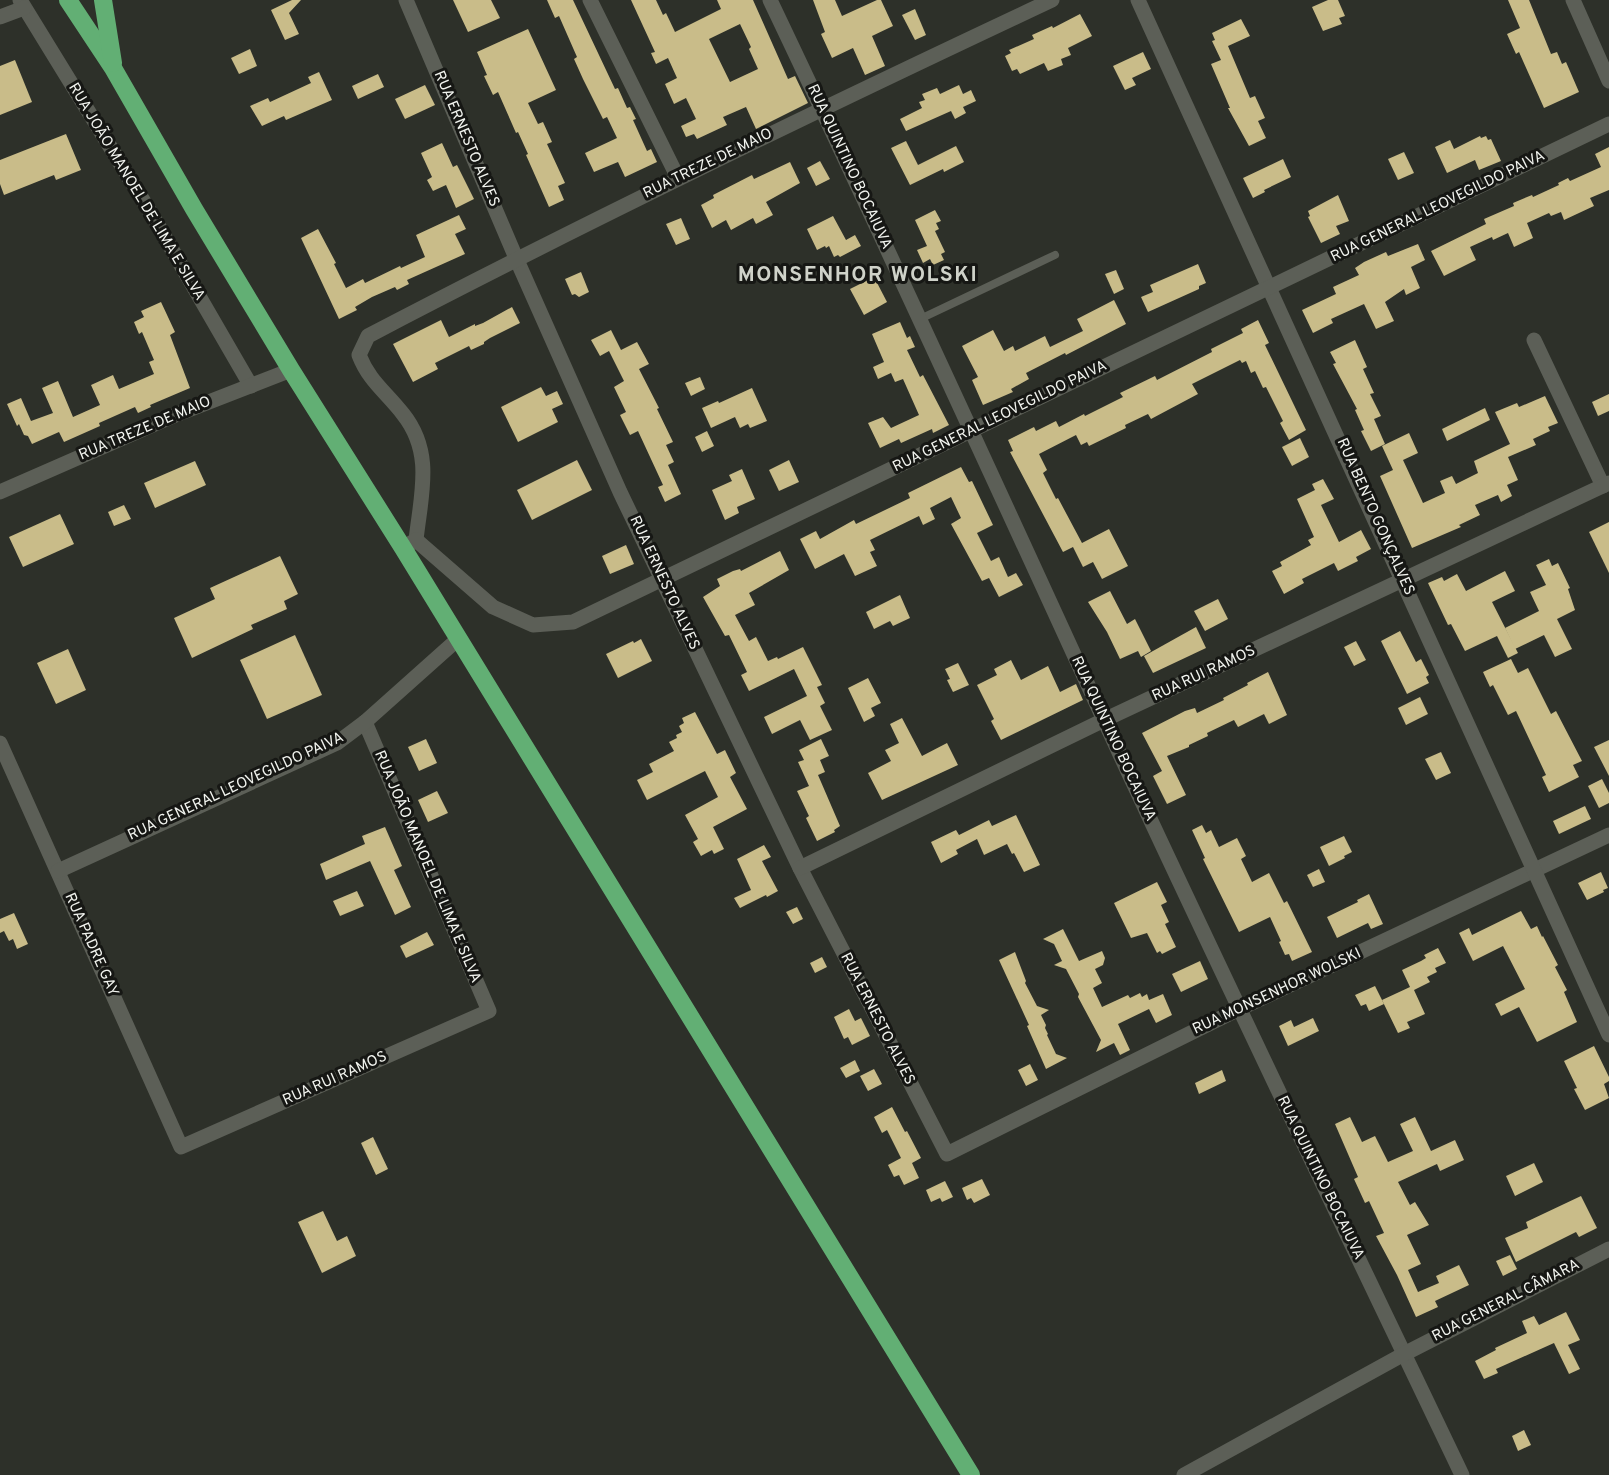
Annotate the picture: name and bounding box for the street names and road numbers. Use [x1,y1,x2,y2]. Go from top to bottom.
street label: RUA ERNESTO ALVES [429,68,503,210]
street label: RUA JOÃO MANOEL DE LIMA E SILVA [63,79,210,304]
street label: RUA QUINTINO BOCAIUVA [802,81,896,253]
street label: RUA TREZE DE MAIO [640,124,776,204]
street label: RUA GENERAL LEOVEGILDO PAIVA [1328,147,1548,267]
street label: RUA GENERAL LEOVEGILDO PAIVA [890,357,1110,477]
street label: RUA TREZE DE MAIO [76,393,214,465]
street label: RUA BENTO GONÇALVES [1332,436,1418,598]
street label: RUA ERNESTO ALVES [625,513,703,653]
street label: RUA RUI RAMOS [1149,642,1259,706]
street label: RUA QUINTINO BOCAIUVA [1066,653,1160,825]
street label: RUA GENERAL LEOVEGILDO PAIVA [125,729,347,845]
street label: RUA JOÃO MANOEL DE LIMA E SILVA [369,748,486,986]
street label: RUA PADRE GAY [60,890,123,1000]
street label: RUA MONSENHOR WOLSKI [1190,945,1364,1039]
street label: RUA ERNESTO ALVES [835,950,919,1088]
street label: RUA RUI RAMOS [280,1048,390,1110]
street label: RUA QUINTINO BOCAIUVA [1272,1093,1368,1263]
street label: RUA GENERAL CÂMARA [1429,1255,1583,1346]

